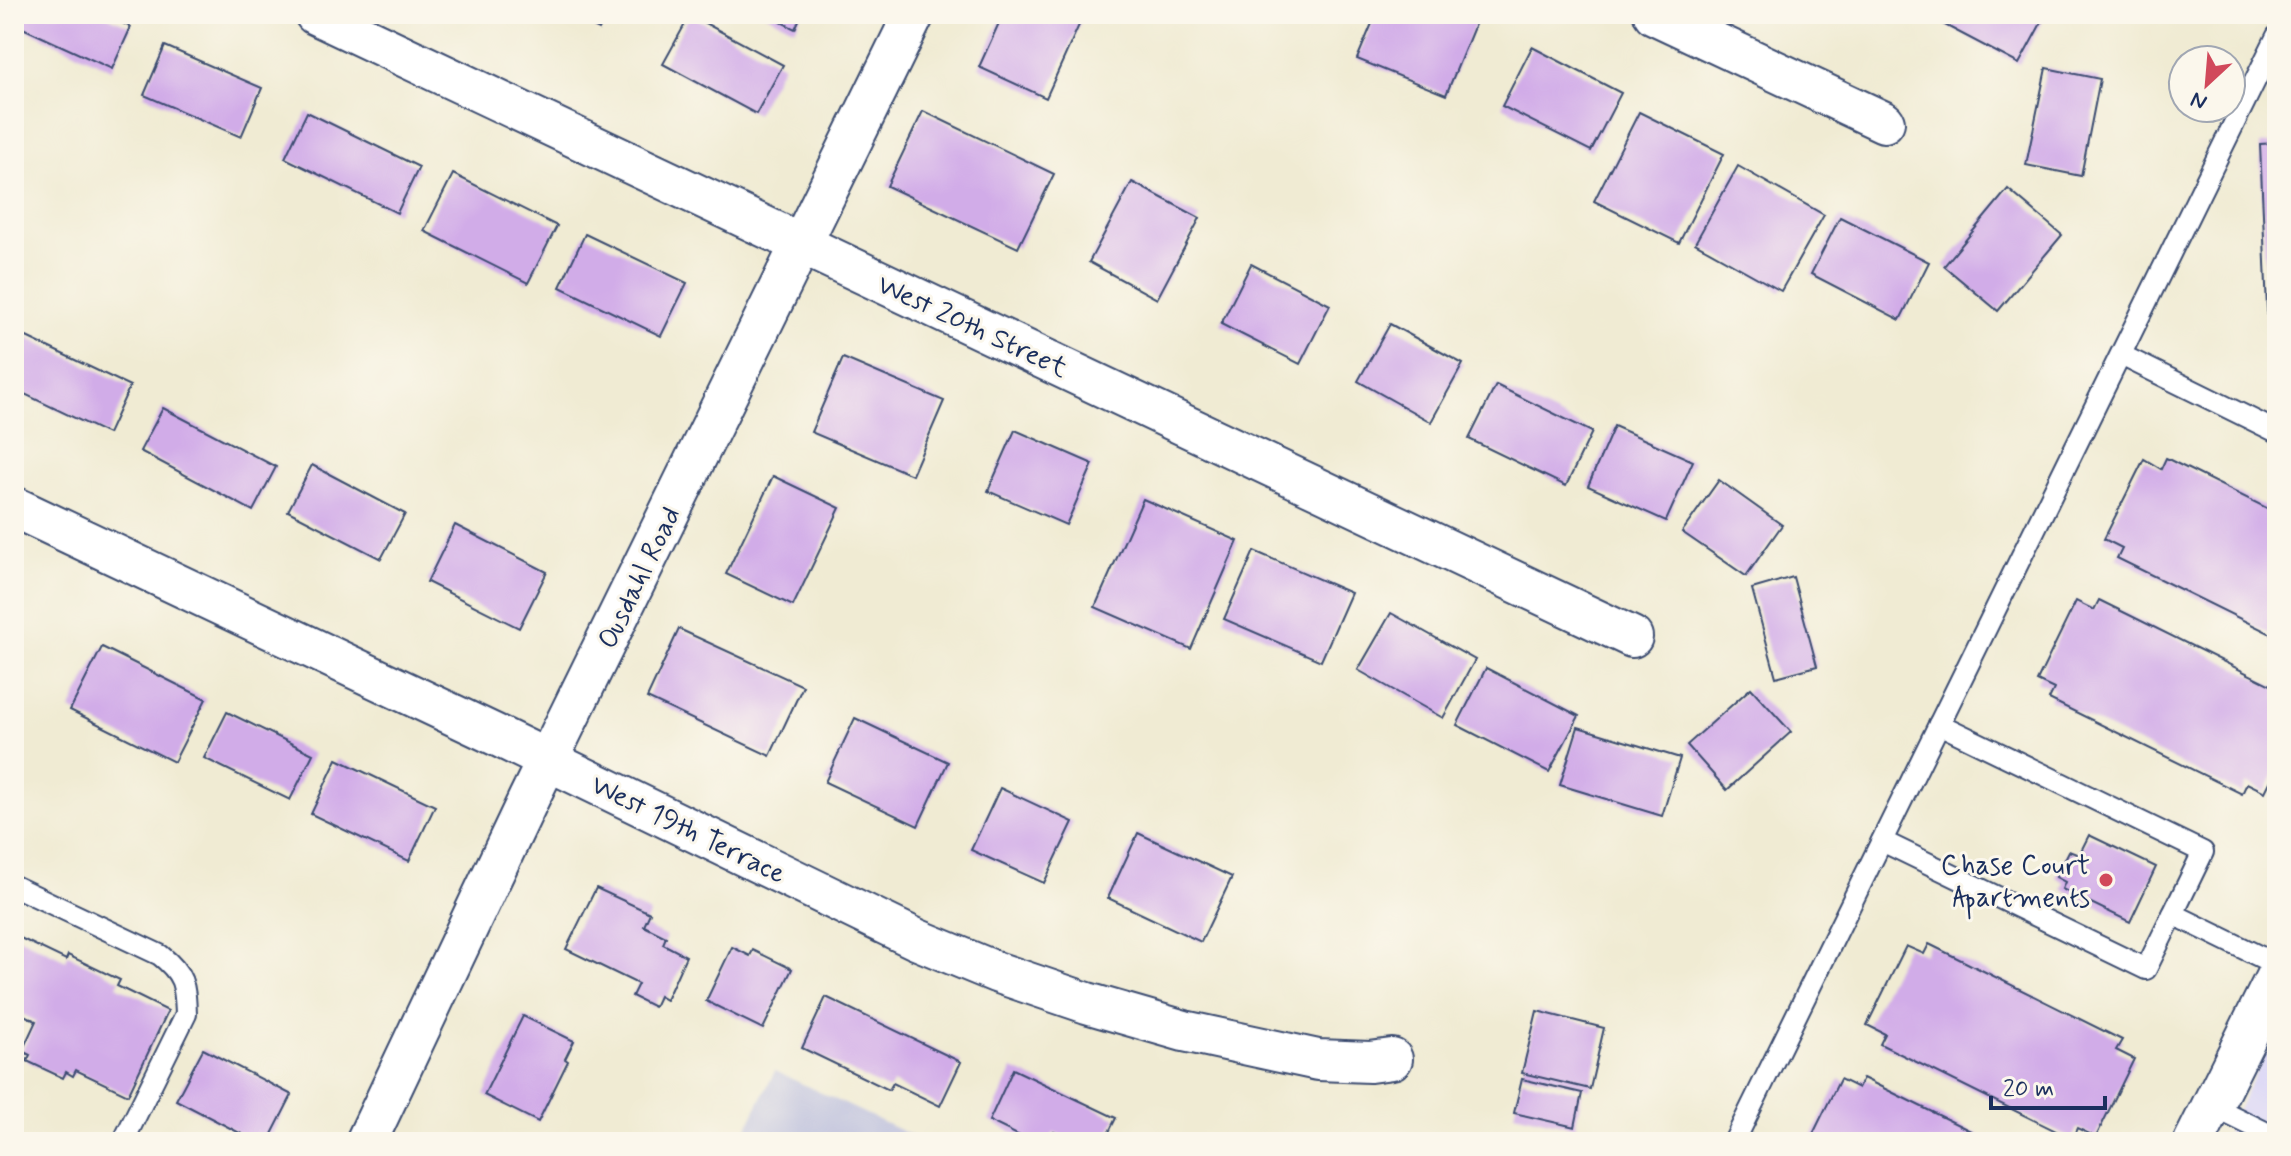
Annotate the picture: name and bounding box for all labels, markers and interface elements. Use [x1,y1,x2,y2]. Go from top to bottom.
north arrow [2167,44,2247,124]
text: N [2186,84,2212,116]
street label: West 20th Street [871,267,1074,388]
street label: Ousdahl Road [590,501,691,655]
street label: West 19th Terrace [584,767,791,893]
place label: Chase Court Apartments [1941,848,2090,920]
marker: Chase Court Apartments [2097,871,2115,889]
scale bar [1991,1060,2105,1110]
text: 20 m [2003,1074,2054,1105]

